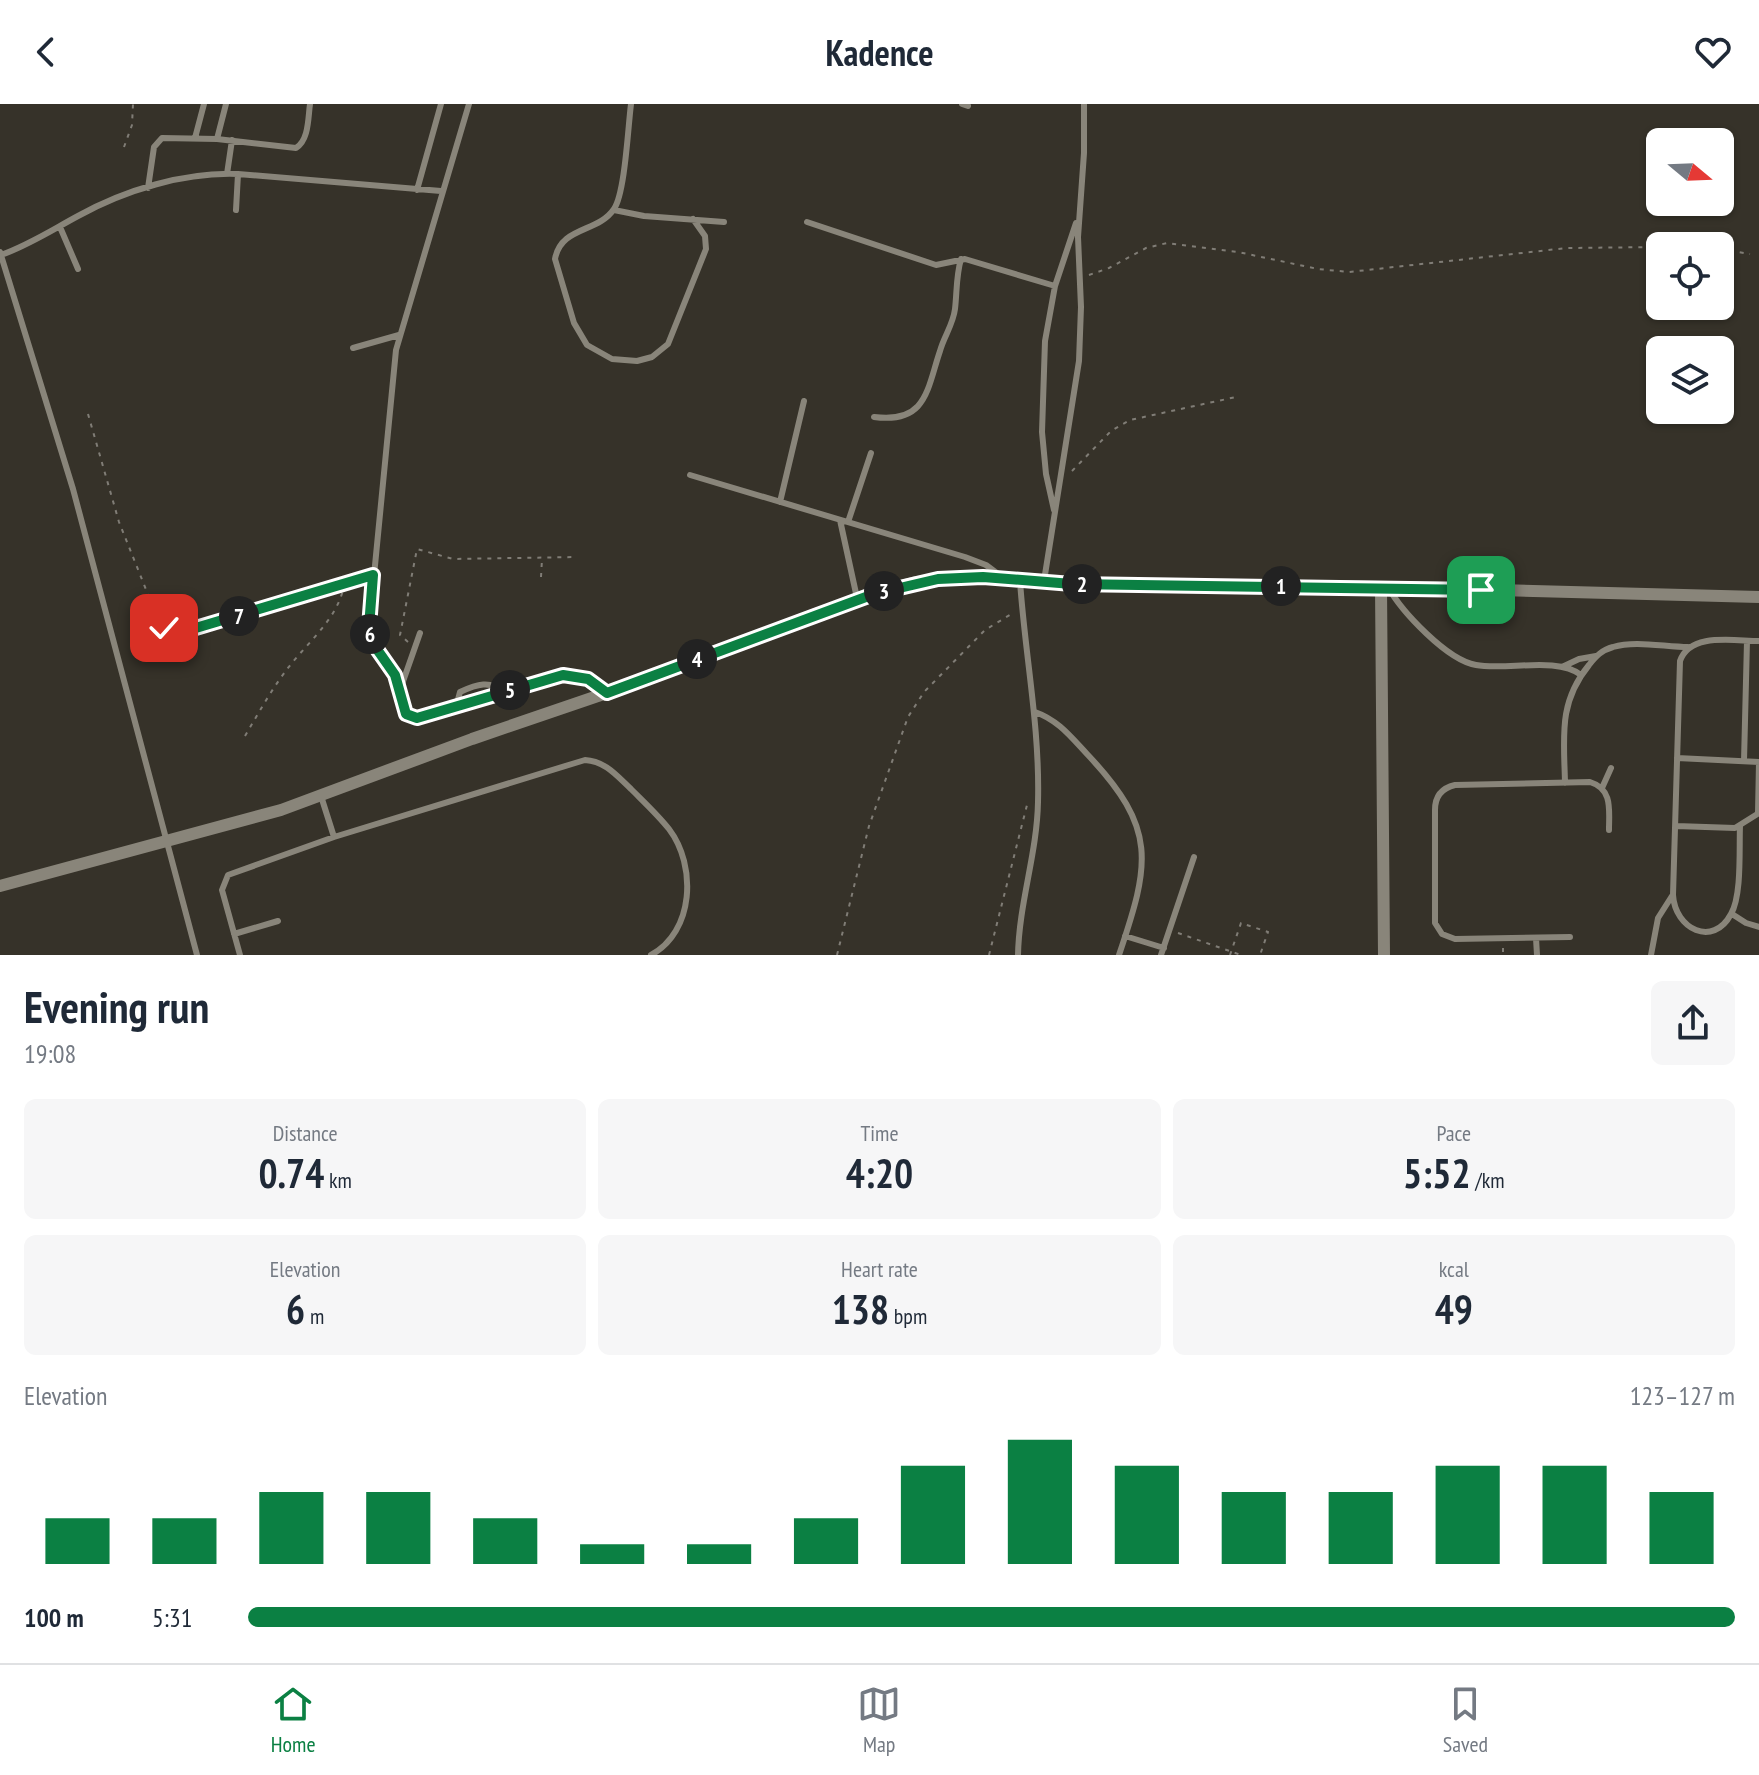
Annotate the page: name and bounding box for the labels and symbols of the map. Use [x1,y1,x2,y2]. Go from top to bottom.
north arrow [1646,128,1734,216]
pin [1447,556,1515,624]
pin: 2 [1062,564,1102,604]
pin: 1 [1261,566,1301,606]
pin: 3 [864,571,904,611]
pin [130,594,198,662]
pin: 7 [219,596,259,636]
pin: 6 [350,614,390,654]
pin: 4 [677,639,717,679]
pin: 5 [490,670,530,710]

